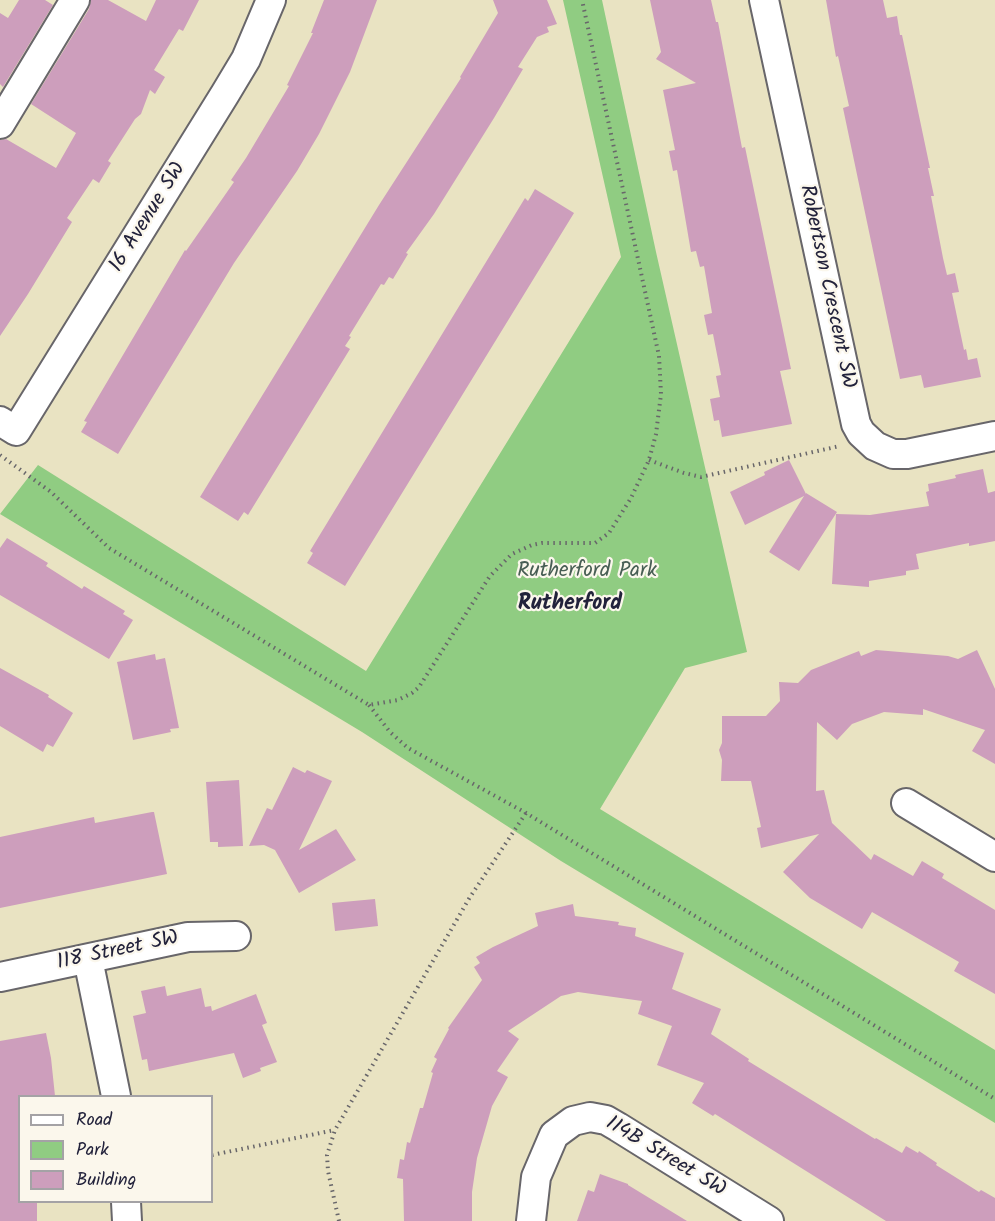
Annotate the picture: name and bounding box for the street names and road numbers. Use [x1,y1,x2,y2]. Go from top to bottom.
street label: 16 Avenue SW [105,159,193,277]
street label: Robertson Crescent SW [792,183,860,391]
street label: 118 Street SW [55,927,181,977]
street label: 114B Street SW [600,1112,730,1204]

